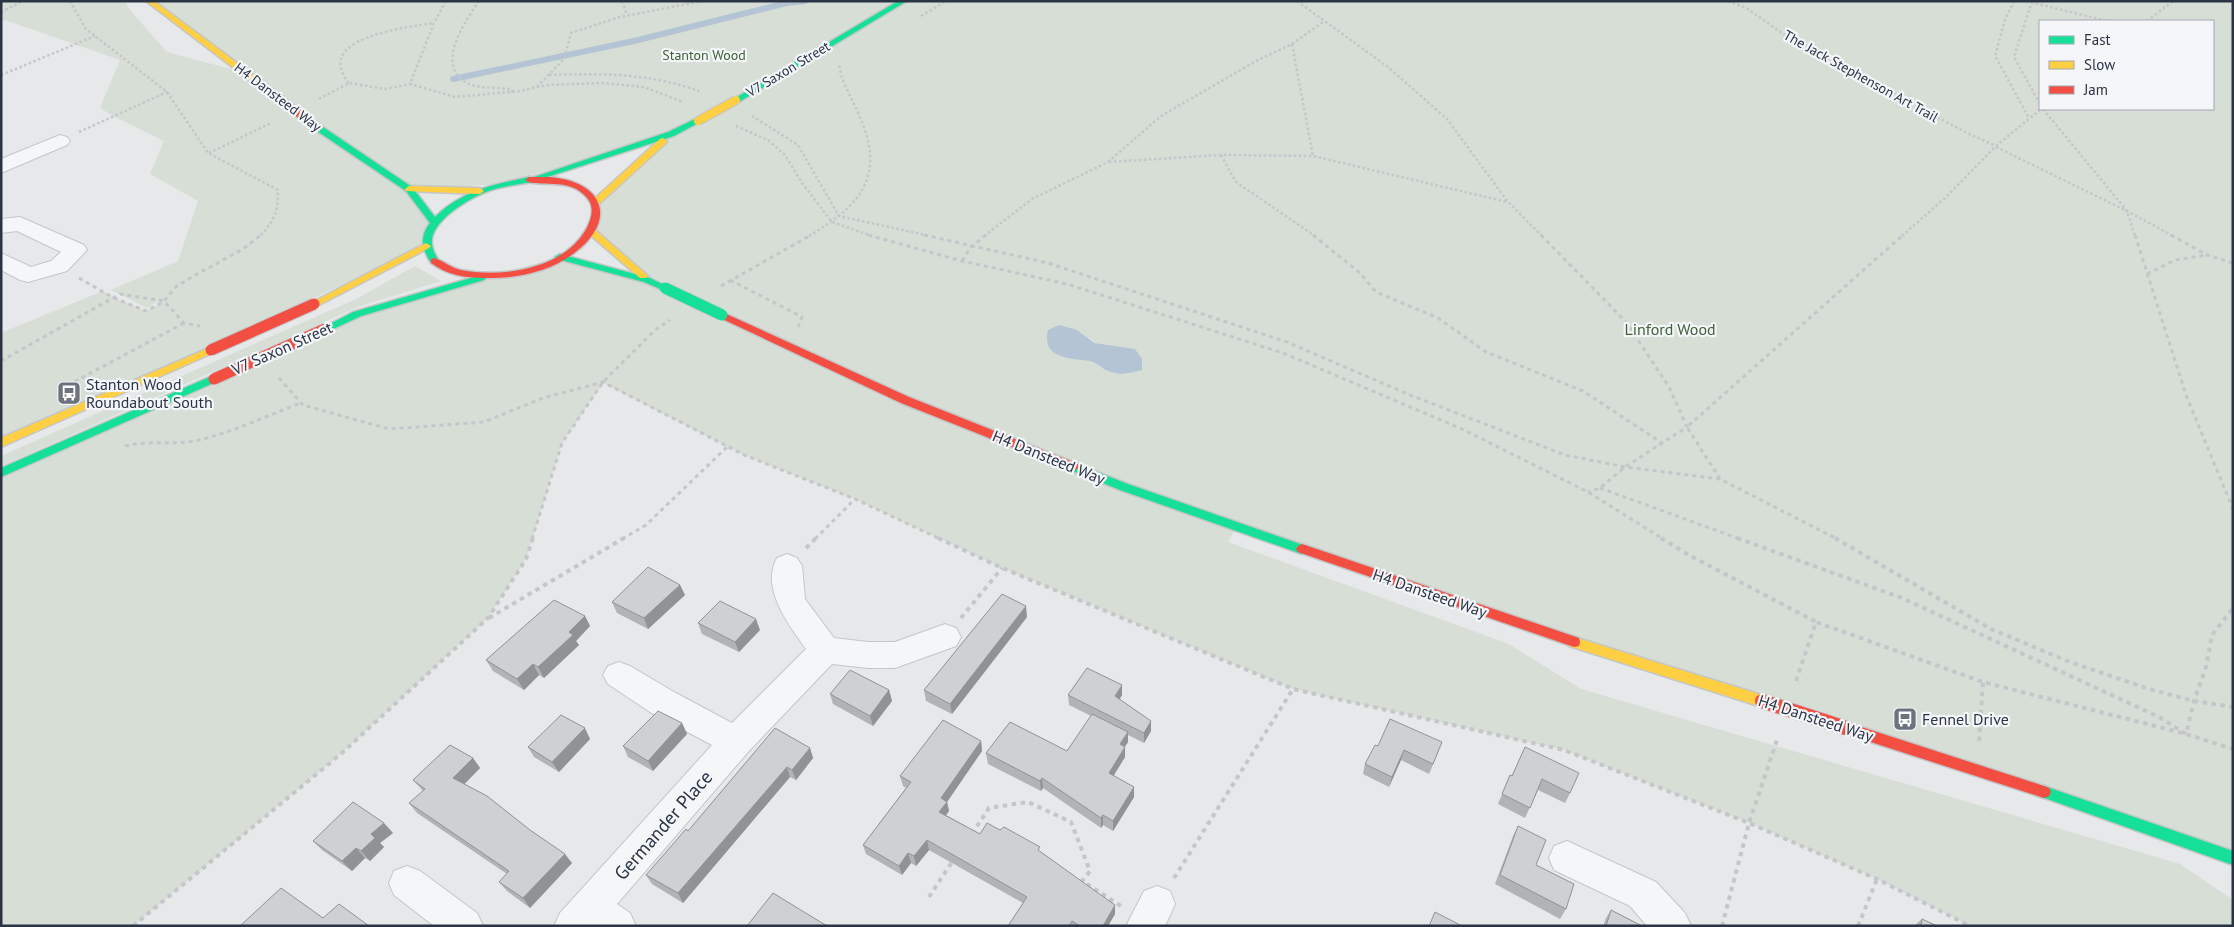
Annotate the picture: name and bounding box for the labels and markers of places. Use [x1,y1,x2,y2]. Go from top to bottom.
place label: Stanton Wood Roundabout South [86,374,213,412]
bus stop icon: Stanton Wood Roundabout South [56,380,82,406]
bus stop icon: Fennel Drive [1892,706,1918,732]
place label: Fennel Drive [1922,709,2009,729]

